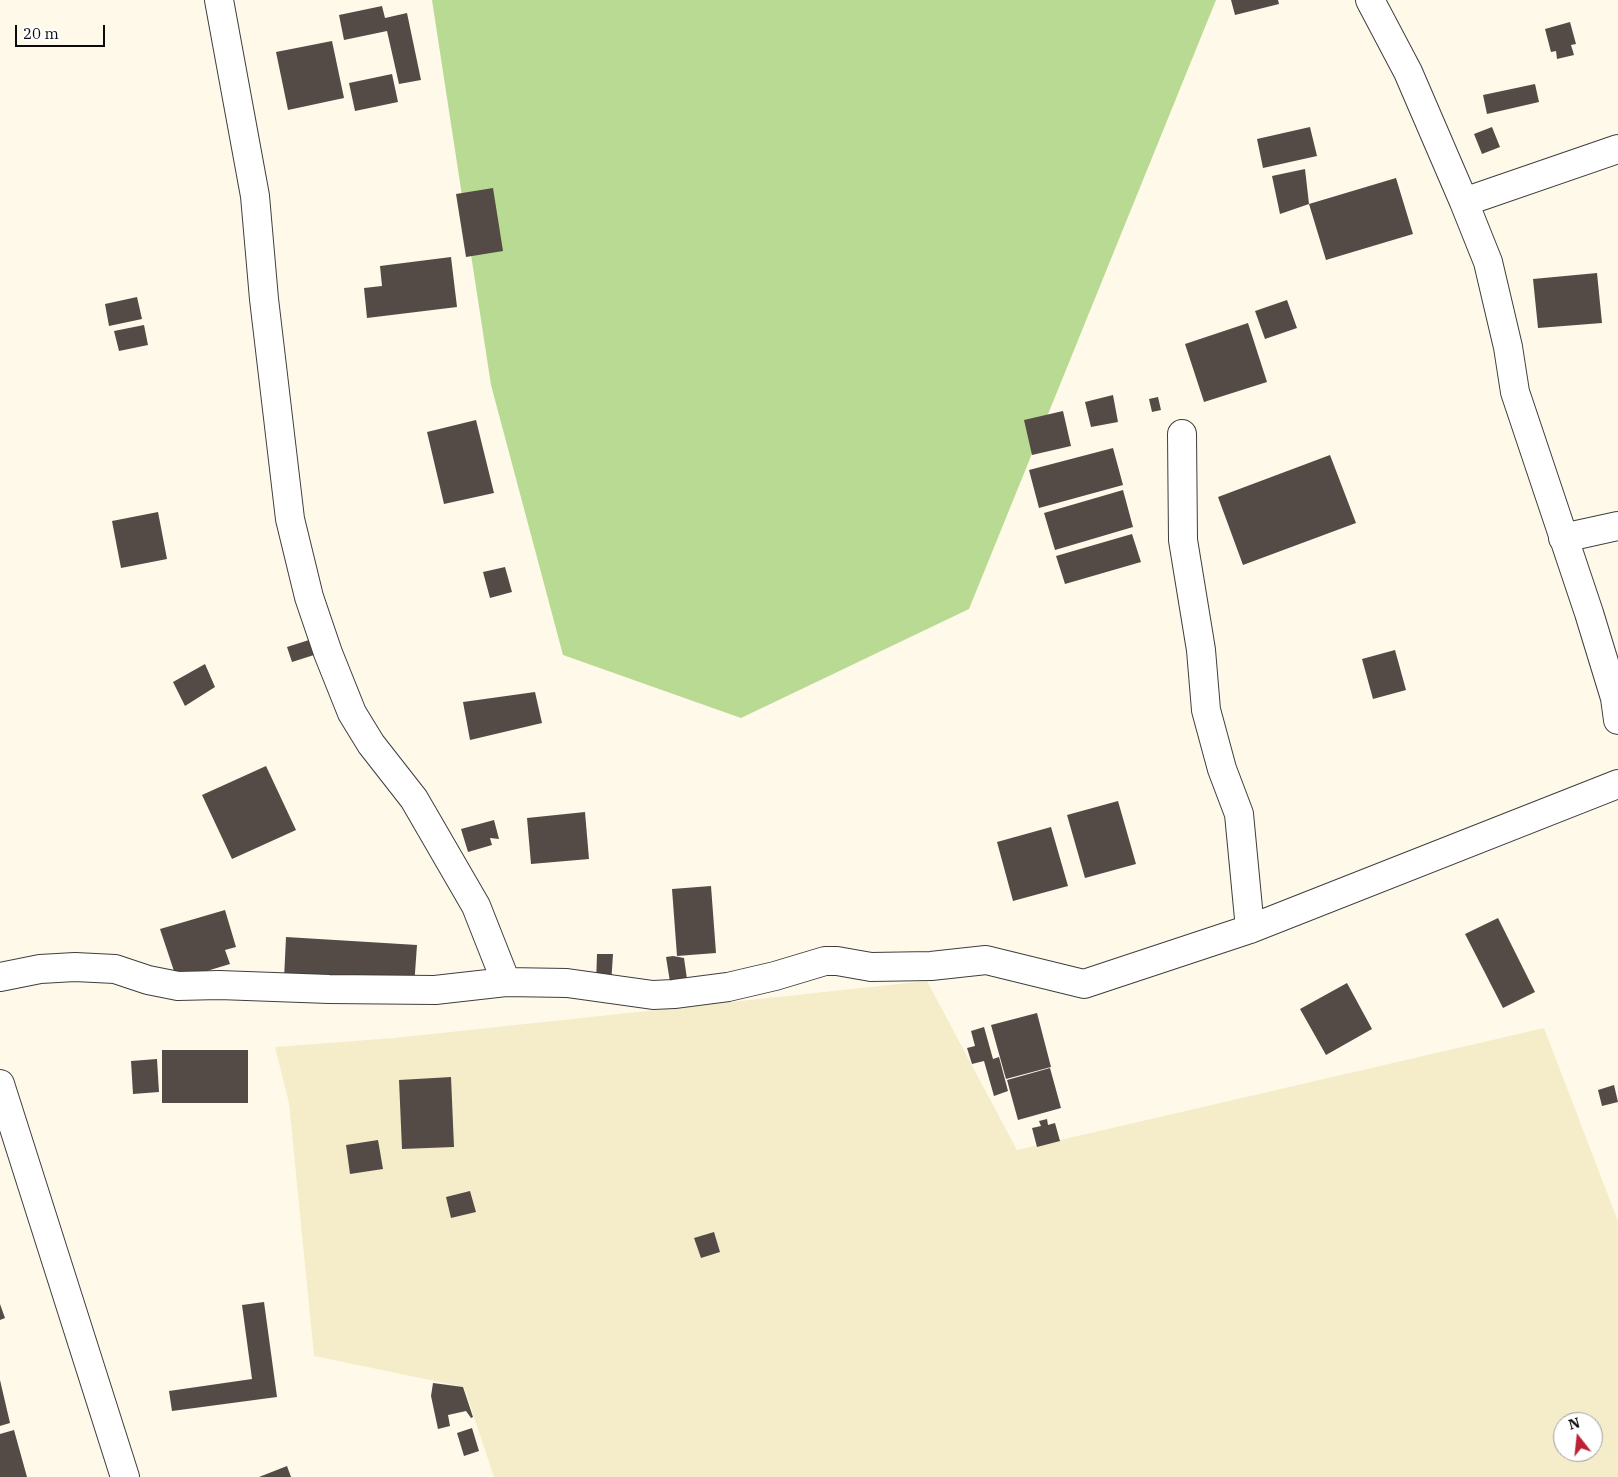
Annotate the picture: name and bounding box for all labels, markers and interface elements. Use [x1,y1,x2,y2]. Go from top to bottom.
scale bar [18,15,108,47]
text: 20 m [23,24,59,43]
north arrow [1553,1412,1603,1462]
text: N [1566,1413,1582,1434]

